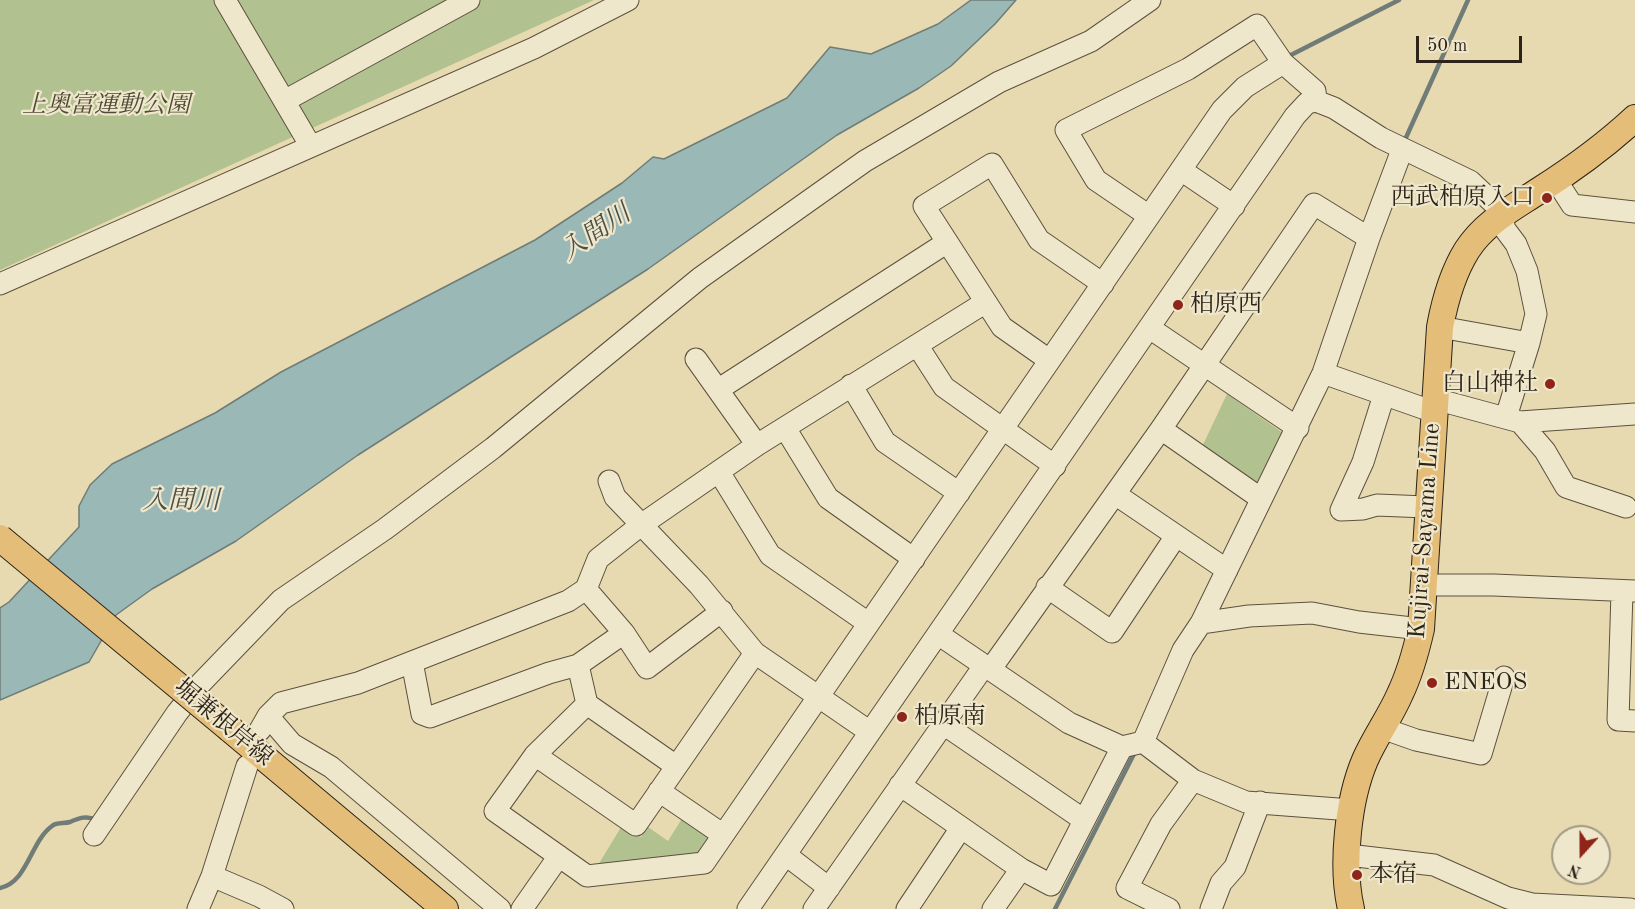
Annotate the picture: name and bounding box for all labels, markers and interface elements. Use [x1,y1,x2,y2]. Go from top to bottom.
scale bar [1419,24,1526,62]
text: 50 m [1427,37,1467,55]
park label: 上奥富運動公園 [22,92,190,120]
place label: 西武柏原入口 [1391,184,1535,212]
marker: 西武柏原入口 [1540,191,1554,205]
water label: 入間川 [555,198,637,268]
place label: 柏原西 [1190,291,1262,319]
marker: 柏原西 [1171,298,1185,312]
place label: 白山神社 [1442,370,1538,398]
marker: 白山神社 [1543,377,1557,391]
street label: Kujirai-Sayama Line [1403,422,1447,640]
water label: 入間川 [142,485,220,517]
place label: ENEOS [1444,669,1527,697]
street label: 堀兼根岸線 [168,673,278,773]
marker: ENEOS [1425,676,1439,690]
place label: 柏原南 [914,703,986,731]
marker: 柏原南 [895,710,909,724]
north arrow [1551,825,1611,885]
text: N [1567,860,1584,880]
place label: 本宿 [1369,861,1417,889]
marker: 本宿 [1350,868,1364,882]

